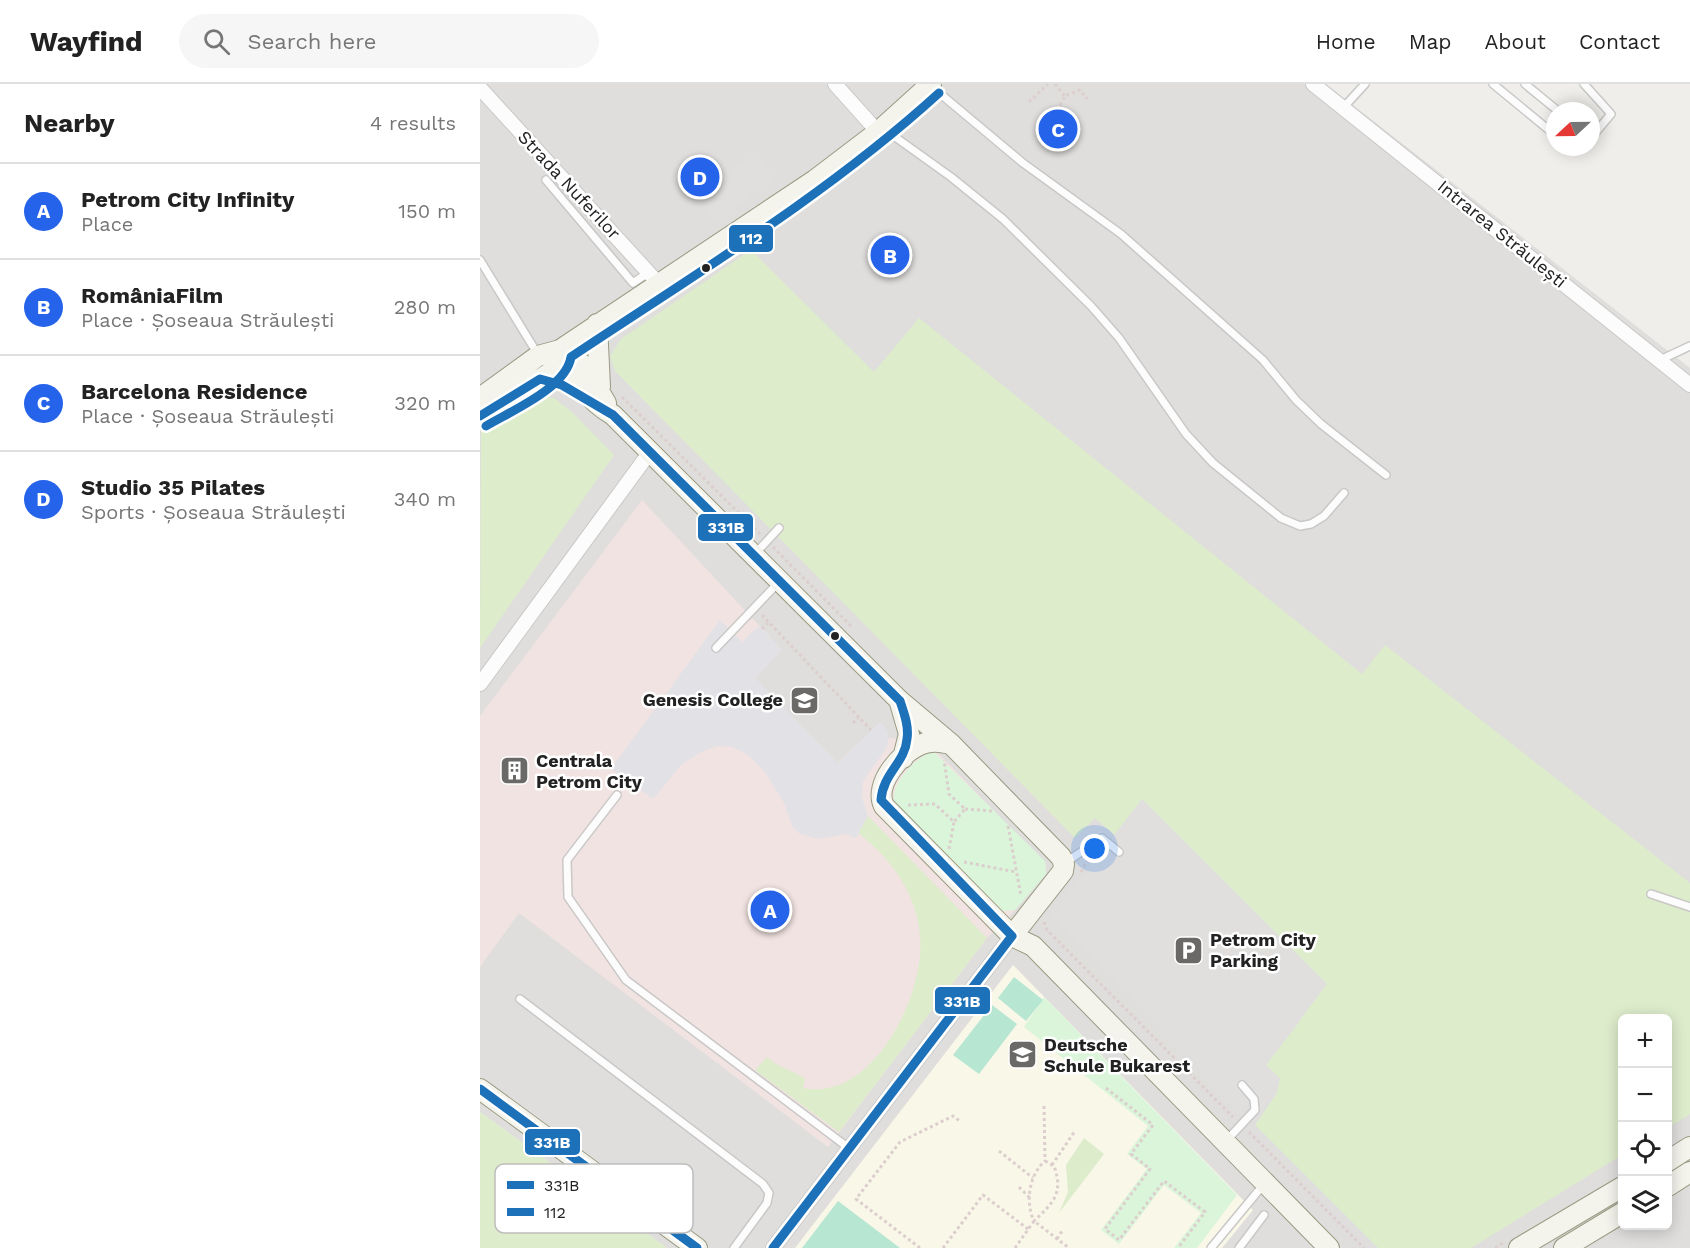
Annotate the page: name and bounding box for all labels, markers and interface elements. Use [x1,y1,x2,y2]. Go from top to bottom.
search box [179,14,599,68]
text: Wayfind [30,25,143,58]
icon: search [200,25,233,58]
text: Search here [248,29,377,54]
text: Home [1316,29,1376,54]
text: Map [1409,29,1452,54]
text: About [1485,29,1546,54]
text: Contact [1579,29,1660,54]
north arrow [1546,102,1600,156]
pin: C [1038,106,1078,152]
text: Nearby [24,108,115,138]
text: 4 results [370,111,456,135]
street label: Strada Nuferilor [514,126,625,243]
pin: D [680,154,720,200]
street label: Intrarea Străulești [1434,175,1571,292]
text: Petrom City Infinity [81,187,294,212]
text: A [37,199,50,223]
text: 150 m [398,199,456,223]
text: Place [81,212,133,236]
line badge: 112 [728,224,774,253]
text: 112 [739,229,763,248]
pin: B [870,232,910,278]
unlabelled marker [700,262,712,274]
text: RomâniaFilm [81,283,223,308]
text: B [37,295,50,319]
text: 280 m [394,295,456,319]
text: Place · Șoseaua Străulești [81,308,334,332]
text: Barcelona Residence [81,379,307,404]
text: C [37,391,50,415]
text: 320 m [394,391,456,415]
text: Place · Șoseaua Străulești [81,404,334,428]
text: Studio 35 Pilates [81,475,265,500]
text: D [36,487,51,511]
text: 340 m [394,487,456,511]
text: Sports · Șoseaua Străulești [81,500,346,524]
line badge: 331B [697,513,754,542]
text: 331B [708,518,744,537]
unlabelled marker [829,630,841,642]
school or university icon: Genesis College [788,684,820,716]
place label: Genesis College [643,689,783,710]
place label: Centrala Petrom City [536,750,643,792]
building icon: Centrala Petrom City [499,755,531,787]
your location [1080,834,1109,863]
pin: A [750,888,790,932]
place label: Petrom City Parking [1210,929,1317,971]
parking icon: Petrom City Parking [1173,934,1205,966]
line badge: 331B [934,986,991,1015]
text: 331B [944,992,980,1011]
map controls [1618,1014,1672,1230]
button: + [1618,1014,1672,1068]
place label: Deutsche Schule Bukarest [1044,1034,1190,1076]
school or university icon: Deutsche Schule Bukarest [1007,1039,1039,1071]
button: − [1618,1068,1672,1122]
button: locate [1618,1122,1672,1176]
line badge: 331B [524,1128,581,1156]
text: 331B [534,1133,570,1152]
legend [495,1164,693,1233]
text: 331B [544,1176,579,1195]
button: layers [1618,1176,1672,1230]
text: 112 [544,1203,566,1222]

